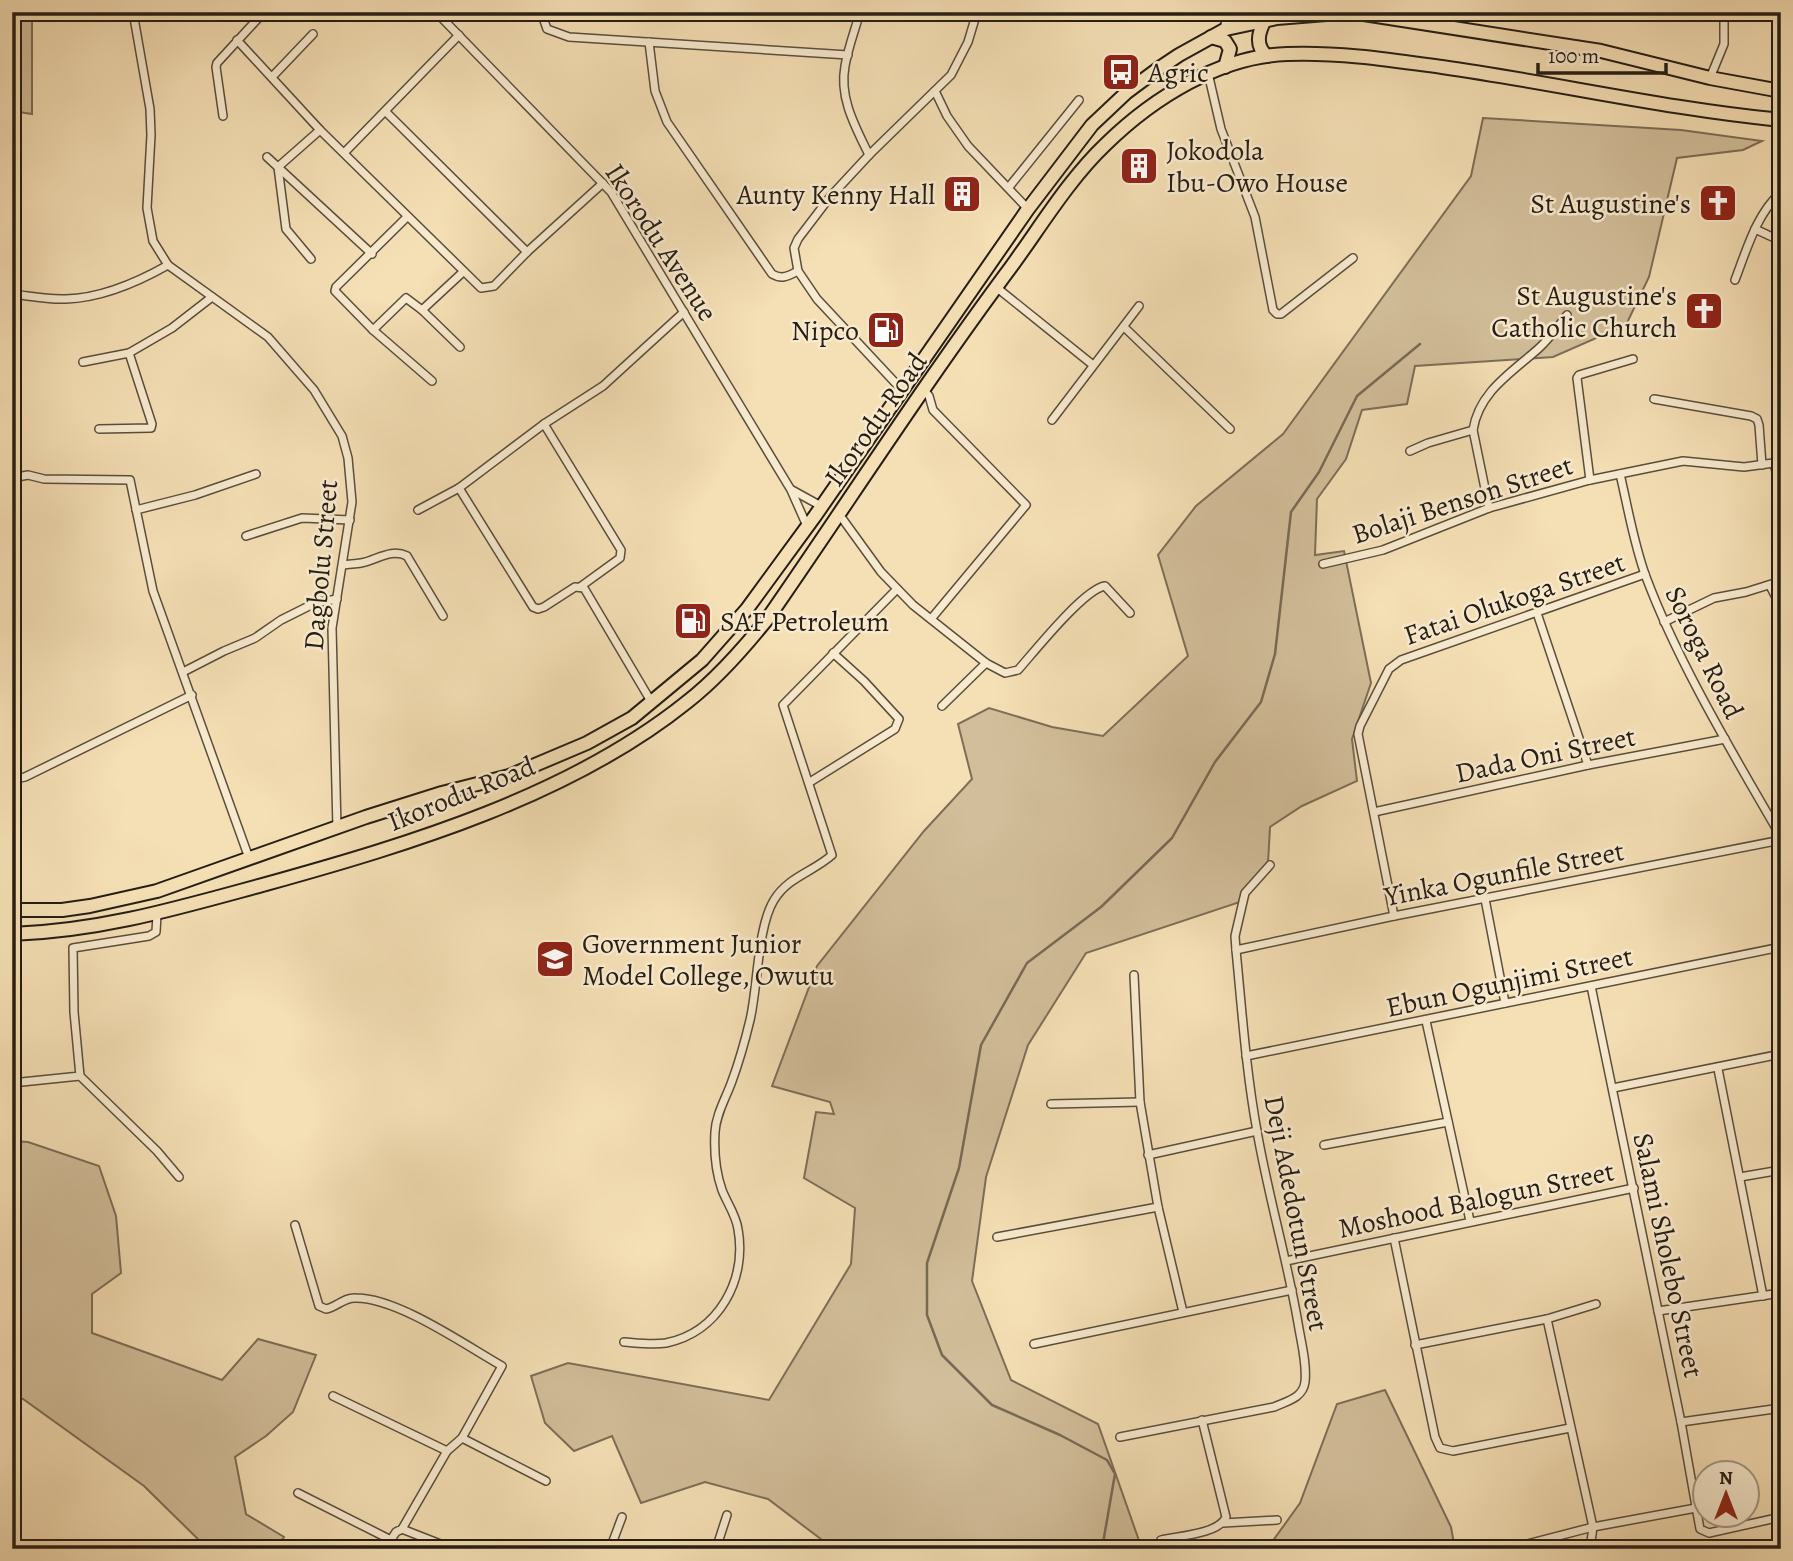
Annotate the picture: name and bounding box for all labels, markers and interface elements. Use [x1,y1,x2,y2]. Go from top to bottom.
scale bar [1538,32,1665,76]
text: 100 m [1548,42,1599,70]
bus stop icon: Agric [1100,51,1142,93]
place label: Agric [1147,54,1209,92]
place label: Jokodola Ibu-Owo House [1166,132,1348,202]
building icon: Jokodola Ibu-Owo House [1118,145,1160,187]
street label: Ikorodu Avenue [596,156,726,329]
building icon: Aunty Kenny Hall [941,173,983,215]
place label: Aunty Kenny Hall [736,176,935,214]
church icon: St Augustine's [1697,182,1739,224]
place label: St Augustine's [1530,185,1691,223]
place label: St Augustine's Catholic Church [1491,277,1677,347]
church icon: St Augustine's Catholic Church [1683,290,1725,332]
fuel station icon: Nipco [865,309,907,351]
place label: Nipco [791,312,859,350]
street label: Ikorodu Road [816,344,937,494]
street label: Bolaji Benson Street [1347,446,1578,554]
street label: Dagbolu Street [295,478,347,652]
street label: Fatai Olukoga Street [1399,543,1630,655]
street label: Soroga Road [1656,580,1753,726]
fuel station icon: SAF Petroleum [672,600,714,642]
place label: SAF Petroleum [720,603,889,641]
street label: Dada Oni Street [1452,717,1639,793]
street label: Ikorodu Road [382,747,542,841]
street label: Yinka Ogunfile Street [1380,832,1627,916]
place label: Government Junior Model College, Owutu [582,925,835,995]
street label: Ebun Ogunjimi Street [1382,937,1636,1027]
school or university icon: Government Junior Model College, Owutu [534,938,576,980]
street label: Deji Adedotun Street [1255,1092,1337,1334]
street label: Salami Sholebo Street [1624,1129,1713,1381]
street label: Moshood Balogun Street [1335,1152,1618,1248]
north arrow [1692,1460,1762,1530]
text: N [1719,1465,1733,1491]

